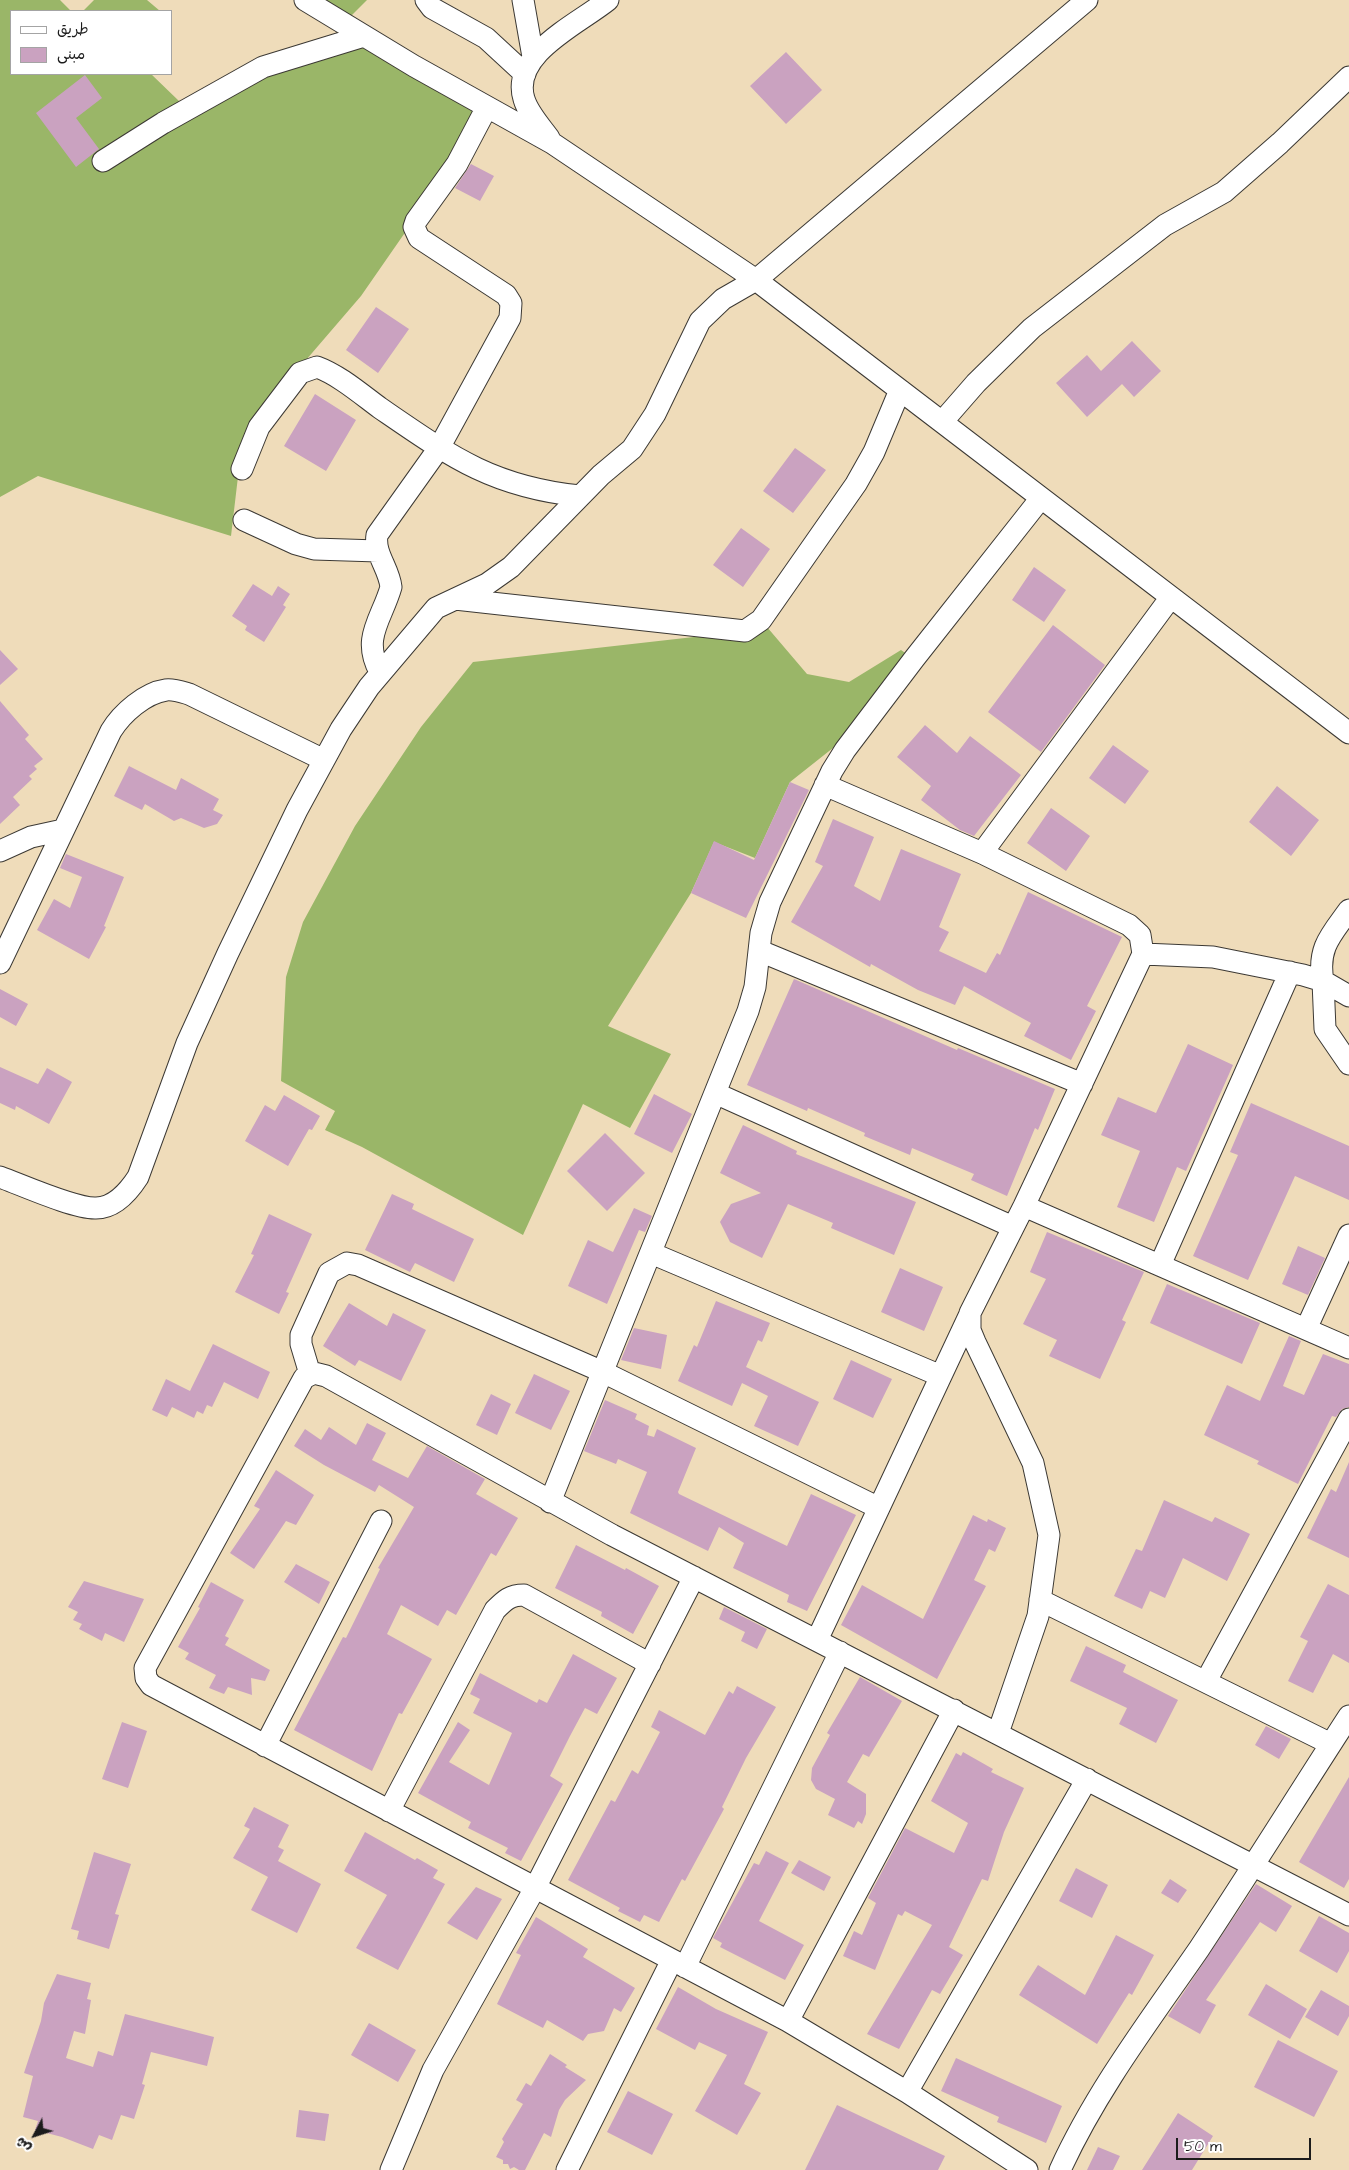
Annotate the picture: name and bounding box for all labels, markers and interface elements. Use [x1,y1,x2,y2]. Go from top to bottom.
legend [10,10,172,75]
text: طريق [57,19,89,40]
text: مبنى [57,44,85,65]
north arrow [10,2110,60,2160]
scale bar [1179,2128,1314,2160]
text: ش [11,2132,36,2157]
text: 50 m [1184,2136,1222,2157]

